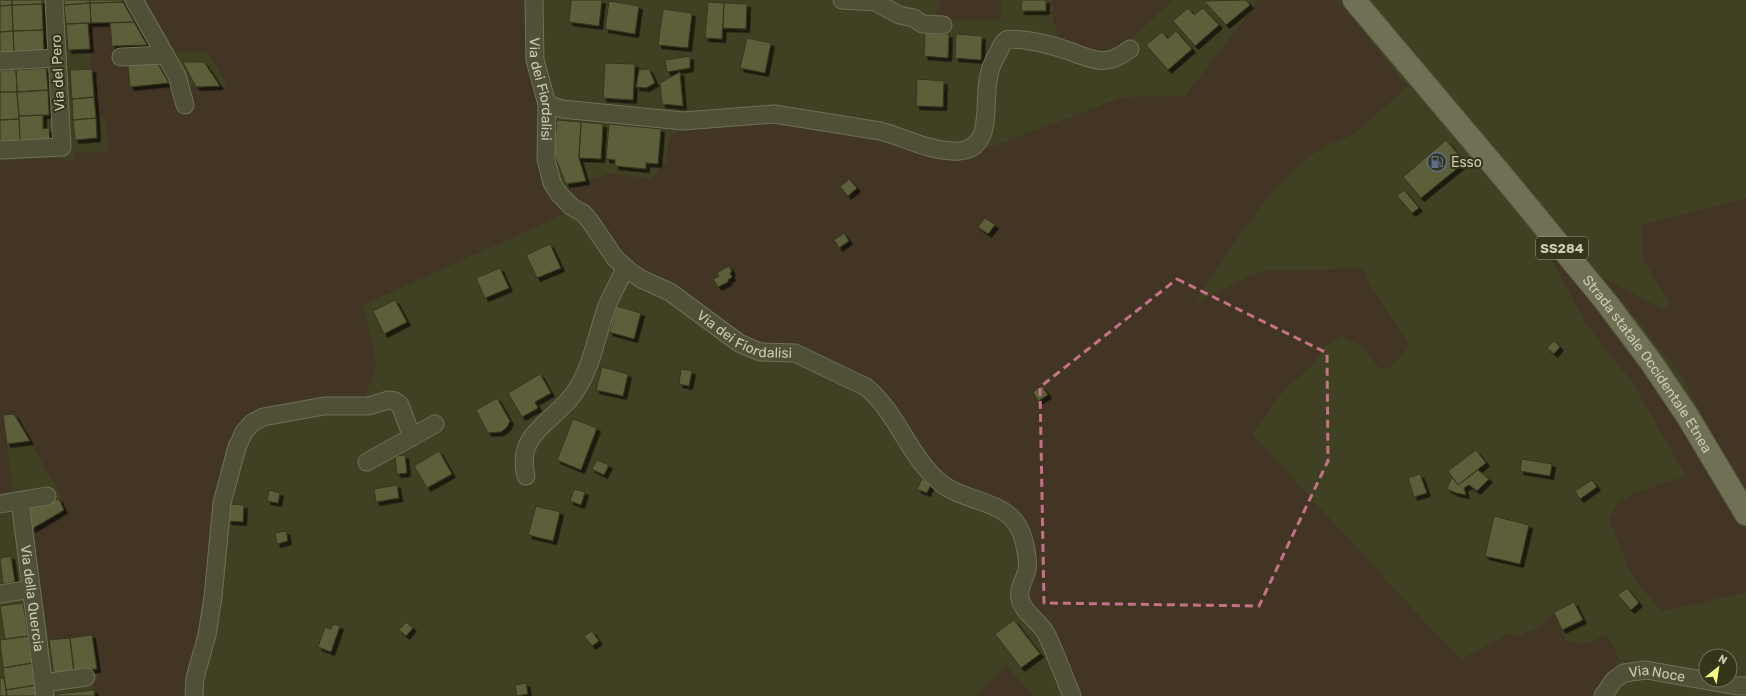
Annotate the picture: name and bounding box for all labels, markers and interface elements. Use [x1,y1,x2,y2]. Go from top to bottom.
street label: Via del Pero [48,34,68,112]
street label: Via dei Fiordalisi [526,37,556,141]
fuel station icon: Esso [1426,151,1448,173]
place label: Esso [1451,154,1482,171]
road number: SS284 [1536,237,1588,259]
street label: Strada statale Occidentale Etnea [1579,272,1716,456]
street label: Via dei Fiordalisi [694,306,792,361]
street label: Via della Quercia [17,544,48,653]
north arrow [1698,648,1738,688]
text: N [1716,652,1729,667]
street label: Via Noce [1628,661,1687,685]

